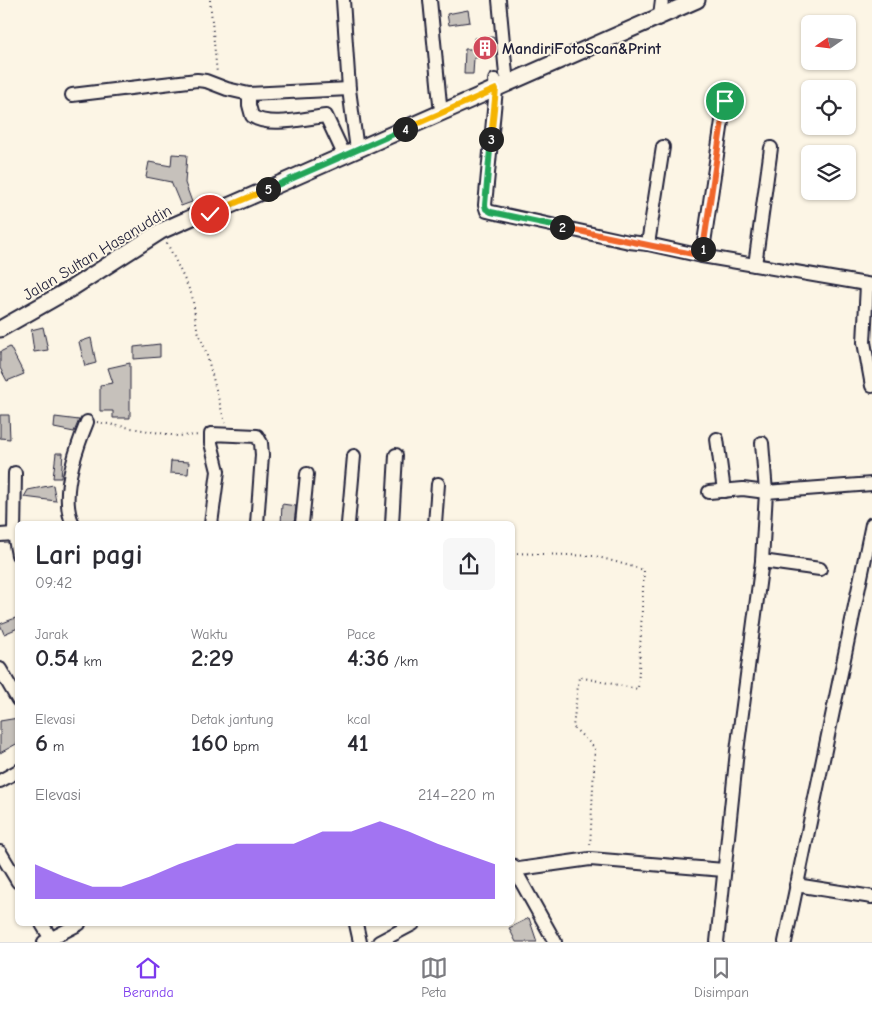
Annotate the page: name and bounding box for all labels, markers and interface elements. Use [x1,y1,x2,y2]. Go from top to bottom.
north arrow [801,15,856,70]
map controls [801,15,856,200]
building icon: MandiriFotoScan&Print [472,35,498,61]
place label: MandiriFotoScan&Print [502,40,662,58]
pin [704,80,746,122]
button: locate [801,80,856,135]
icon: arrive [711,87,739,115]
pin: 4 [392,116,418,142]
text: 4 [402,121,409,138]
pin: 3 [478,126,504,152]
text: 3 [488,131,495,148]
button: layers [801,145,856,200]
pin: 5 [256,176,280,202]
text: 5 [265,181,272,198]
pin [189,193,231,235]
icon: check [196,200,224,228]
street label: Jalan Sultan Hasanuddin [20,201,175,304]
pin: 2 [550,214,574,240]
text: 2 [559,219,566,236]
pin: 1 [690,236,716,262]
text: 1 [701,241,706,258]
button: share [443,538,495,590]
text: Lari pagi [35,539,143,571]
text: 09:42 [35,574,72,592]
text: Jarak [35,626,68,643]
text: Waktu [191,626,227,643]
text: Pace [347,626,375,643]
text: 0.54 [35,643,79,672]
text: 2:29 [191,643,234,672]
text: 4:36 [347,643,389,672]
text: km [79,653,102,670]
text: /km [389,653,418,670]
text: Elevasi [35,711,75,728]
text: Detak jantung [191,711,274,728]
text: kcal [347,711,371,728]
text: 6 [35,728,48,757]
text: 160 [191,728,228,757]
text: 41 [347,728,369,757]
text: m [48,738,64,755]
text: bpm [228,738,259,755]
text: Elevasi [35,786,81,804]
text: 214–220 m [418,786,495,804]
tab: Beranda [123,954,174,1001]
tab: Peta [420,954,448,1001]
tab: Disimpan [694,954,749,1001]

